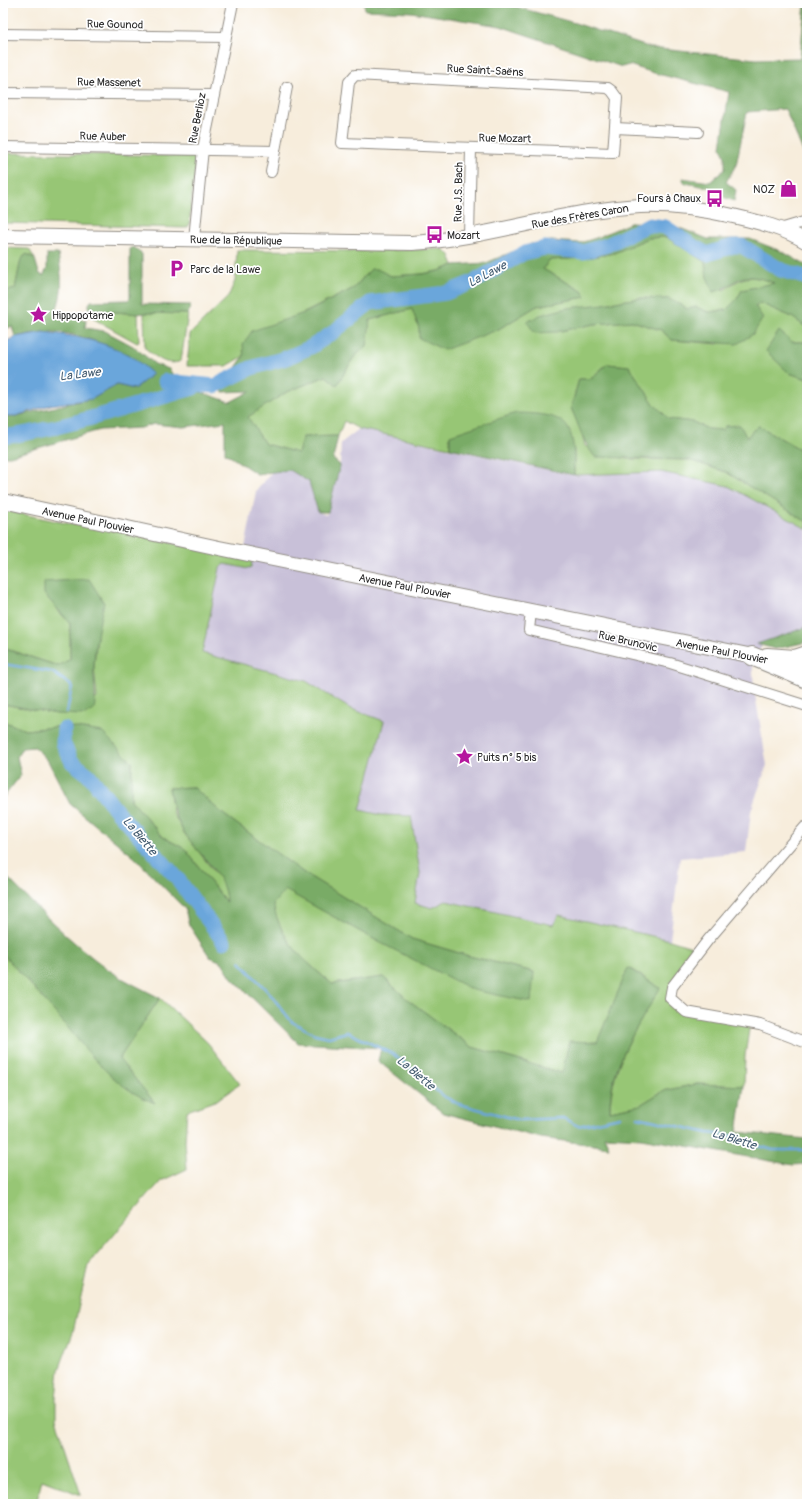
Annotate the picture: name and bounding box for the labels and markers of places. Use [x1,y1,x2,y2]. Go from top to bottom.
shop icon: NOZ [778,179,798,199]
place label: NOZ [753,183,775,196]
bus stop icon: Fours à Chaux [704,188,724,208]
place label: Fours à Chaux [637,192,701,205]
bus stop icon: Mozart [424,225,444,245]
place label: Mozart [447,229,481,242]
parking icon: Parc de la Lawe [167,259,187,279]
place label: Parc de la Lawe [190,263,261,276]
place icon: Hippopotame [29,305,49,325]
place label: Hippopotame [52,309,114,322]
place icon: Puits n° 5 bis [454,747,474,767]
place label: Puits n° 5 bis [477,751,536,764]

